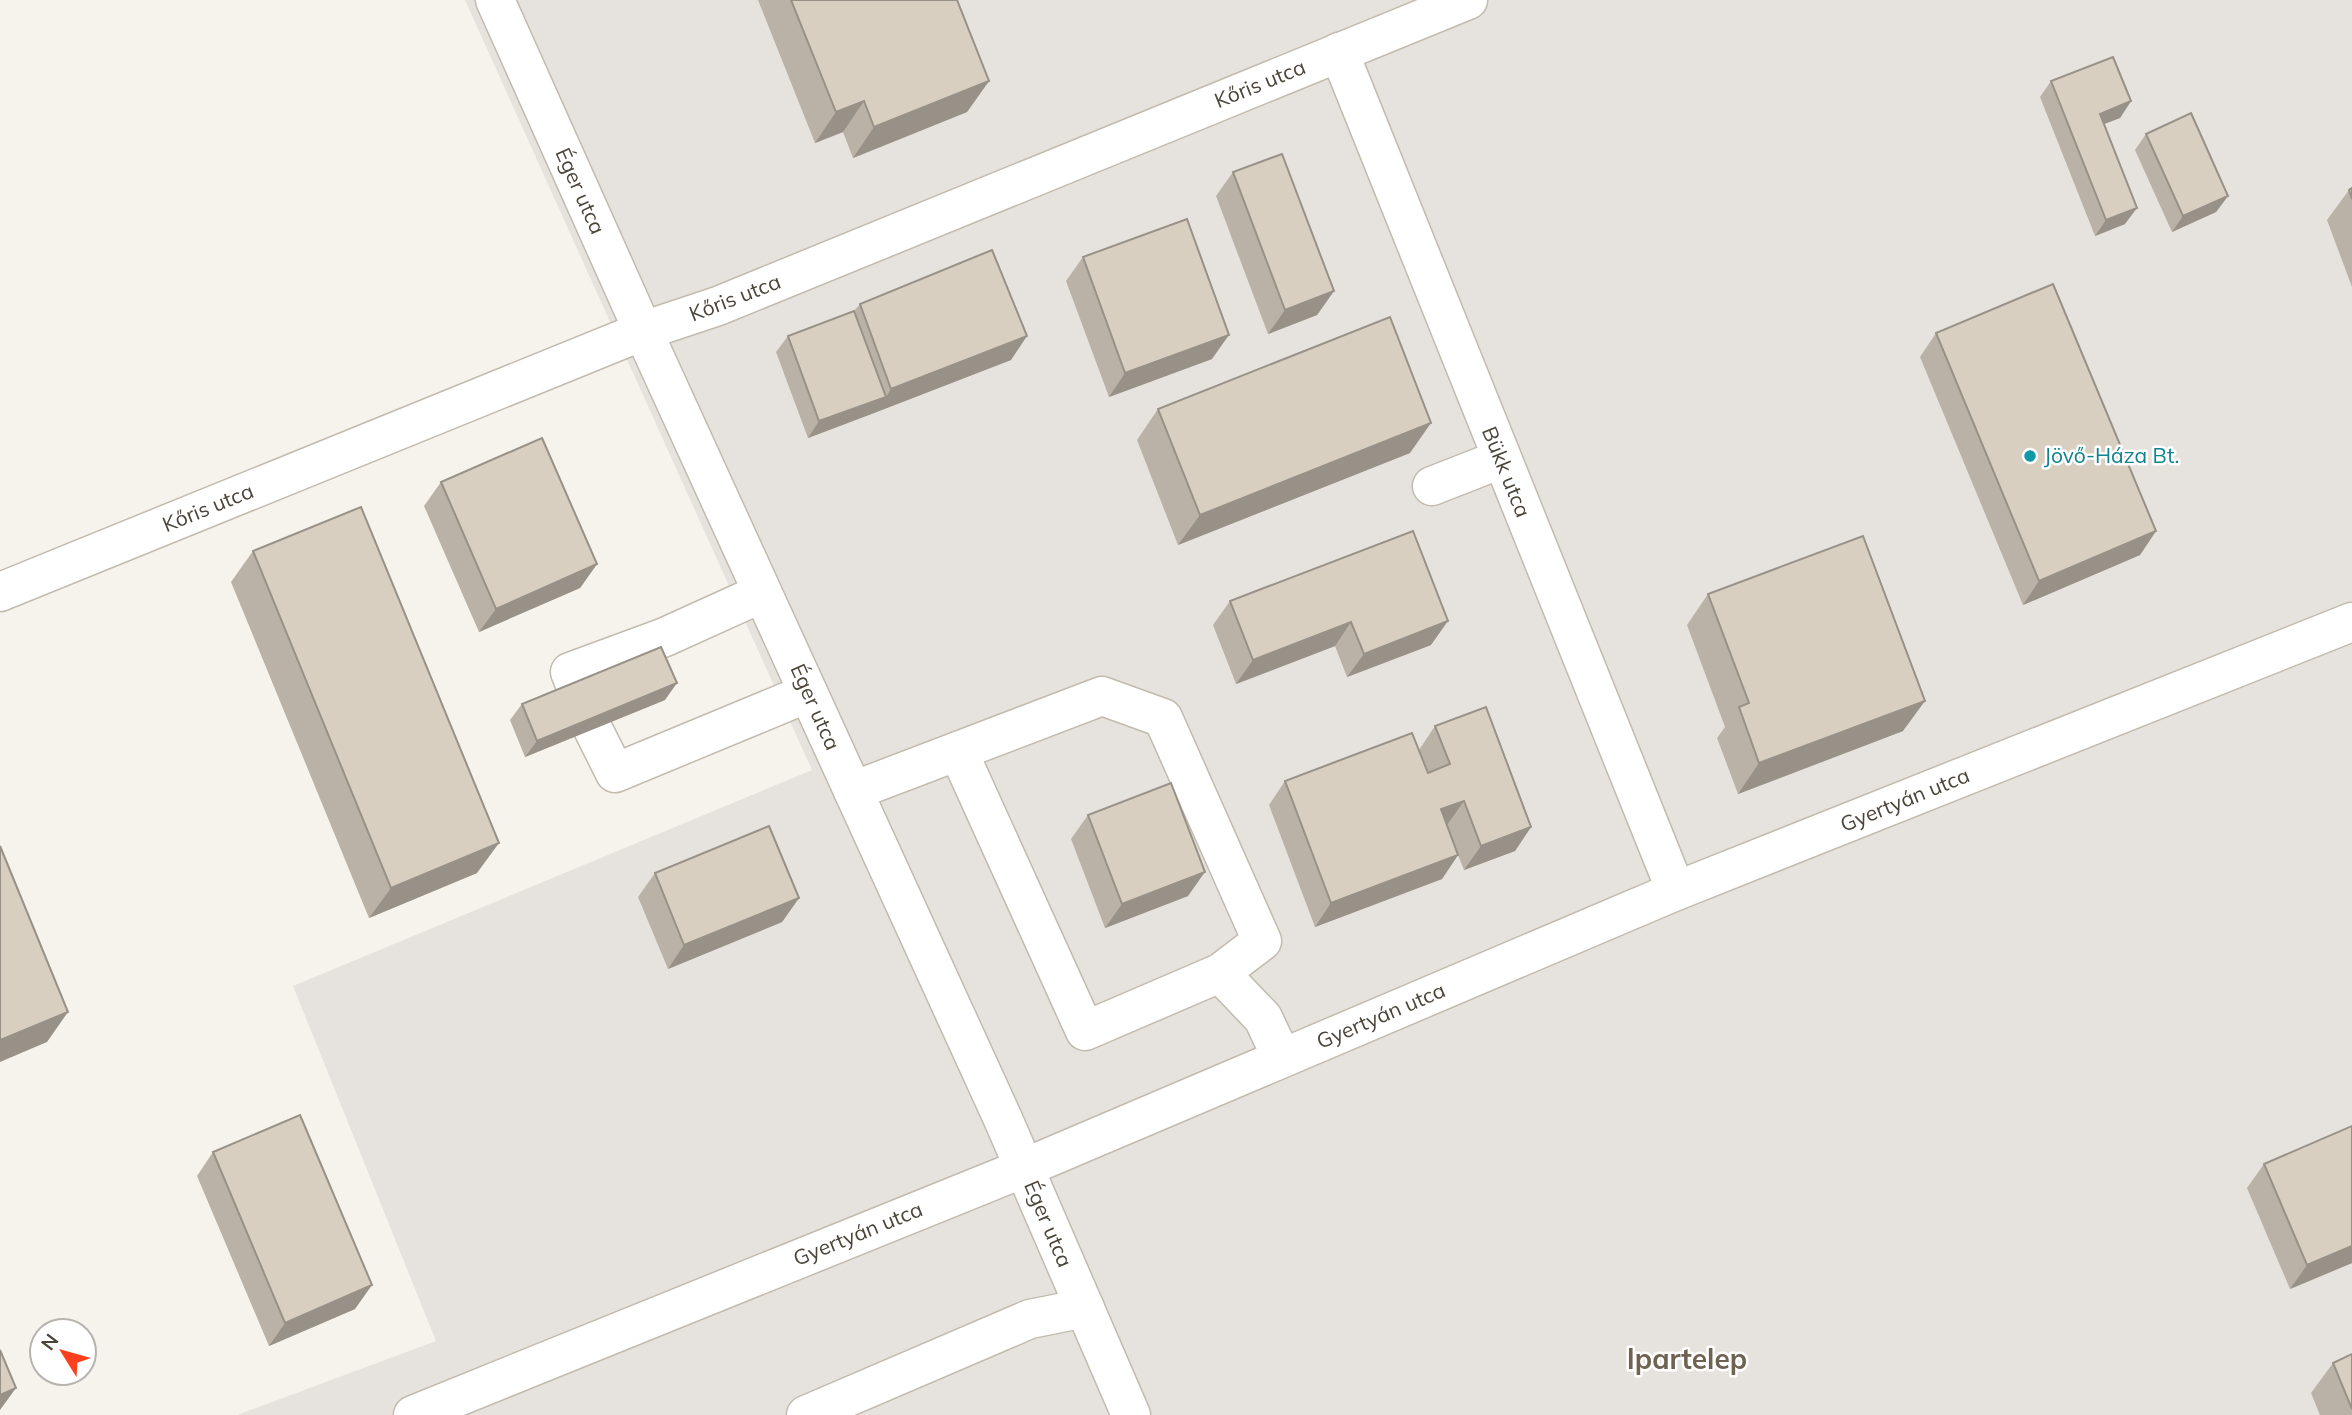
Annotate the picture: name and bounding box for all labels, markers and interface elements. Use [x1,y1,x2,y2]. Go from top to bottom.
street label: Kőris utca [1210,53,1309,113]
street label: Éger utca [550,143,611,238]
street label: Kőris utca [685,268,784,326]
street label: Bükk utca [1477,422,1537,521]
place label: Jövő-Háza Bt. [2044,442,2179,468]
marker: Jövő-Háza Bt. [2022,448,2038,464]
street label: Kőris utca [158,477,257,537]
street label: Éger utca [785,659,846,754]
street label: Gyertyán utca [1836,761,1973,837]
street label: Gyertyán utca [1312,976,1449,1054]
street label: Éger utca [1019,1176,1079,1271]
street label: Gyertyán utca [789,1195,926,1271]
north arrow [28,1317,98,1387]
text: N [36,1329,63,1355]
district label: Ipartelep [1627,1341,1747,1376]

